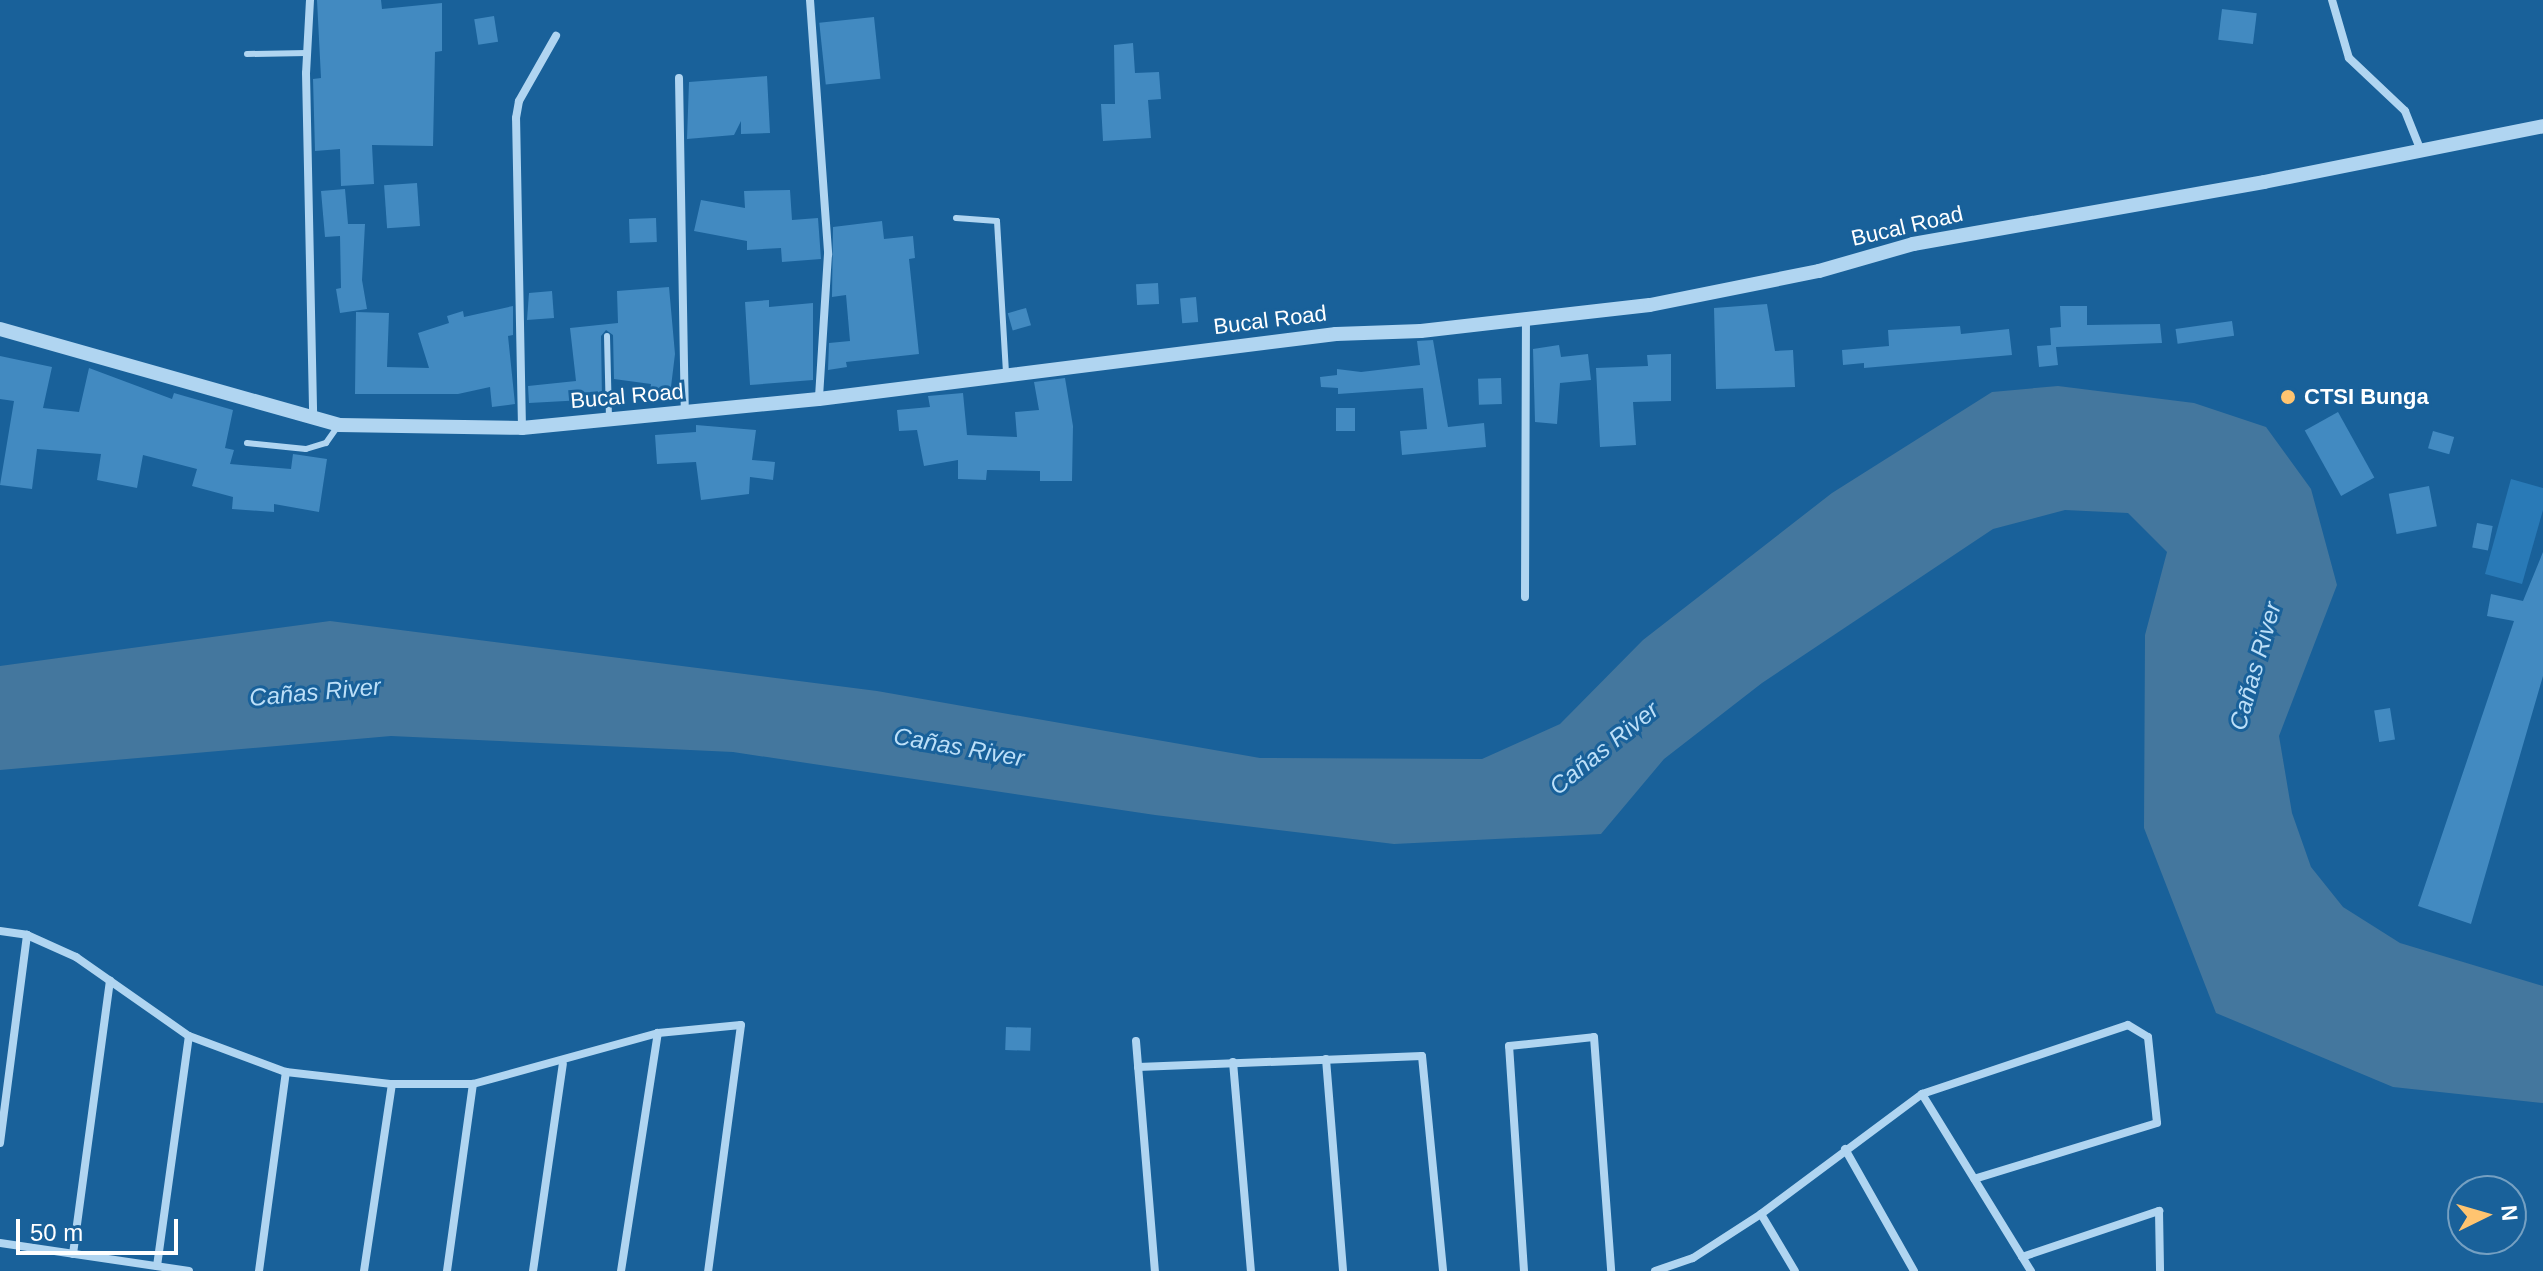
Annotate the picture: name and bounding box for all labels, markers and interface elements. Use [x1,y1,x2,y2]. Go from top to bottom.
street label: Bucal Road [1849,200,1965,252]
street label: Bucal Road [1212,300,1328,340]
street label: Bucal Road [569,378,685,414]
place label: CTSI Bunga [2304,384,2429,410]
marker: CTSI Bunga [2279,388,2297,406]
water label: Cañas River [2223,599,2287,733]
water label: Cañas River [248,672,382,712]
water label: Cañas River [1544,695,1664,801]
water label: Cañas River [891,721,1027,773]
north arrow [2447,1175,2527,1255]
scale bar [20,1203,182,1253]
text: N [2496,1204,2523,1222]
text: 50 m [30,1219,83,1246]

